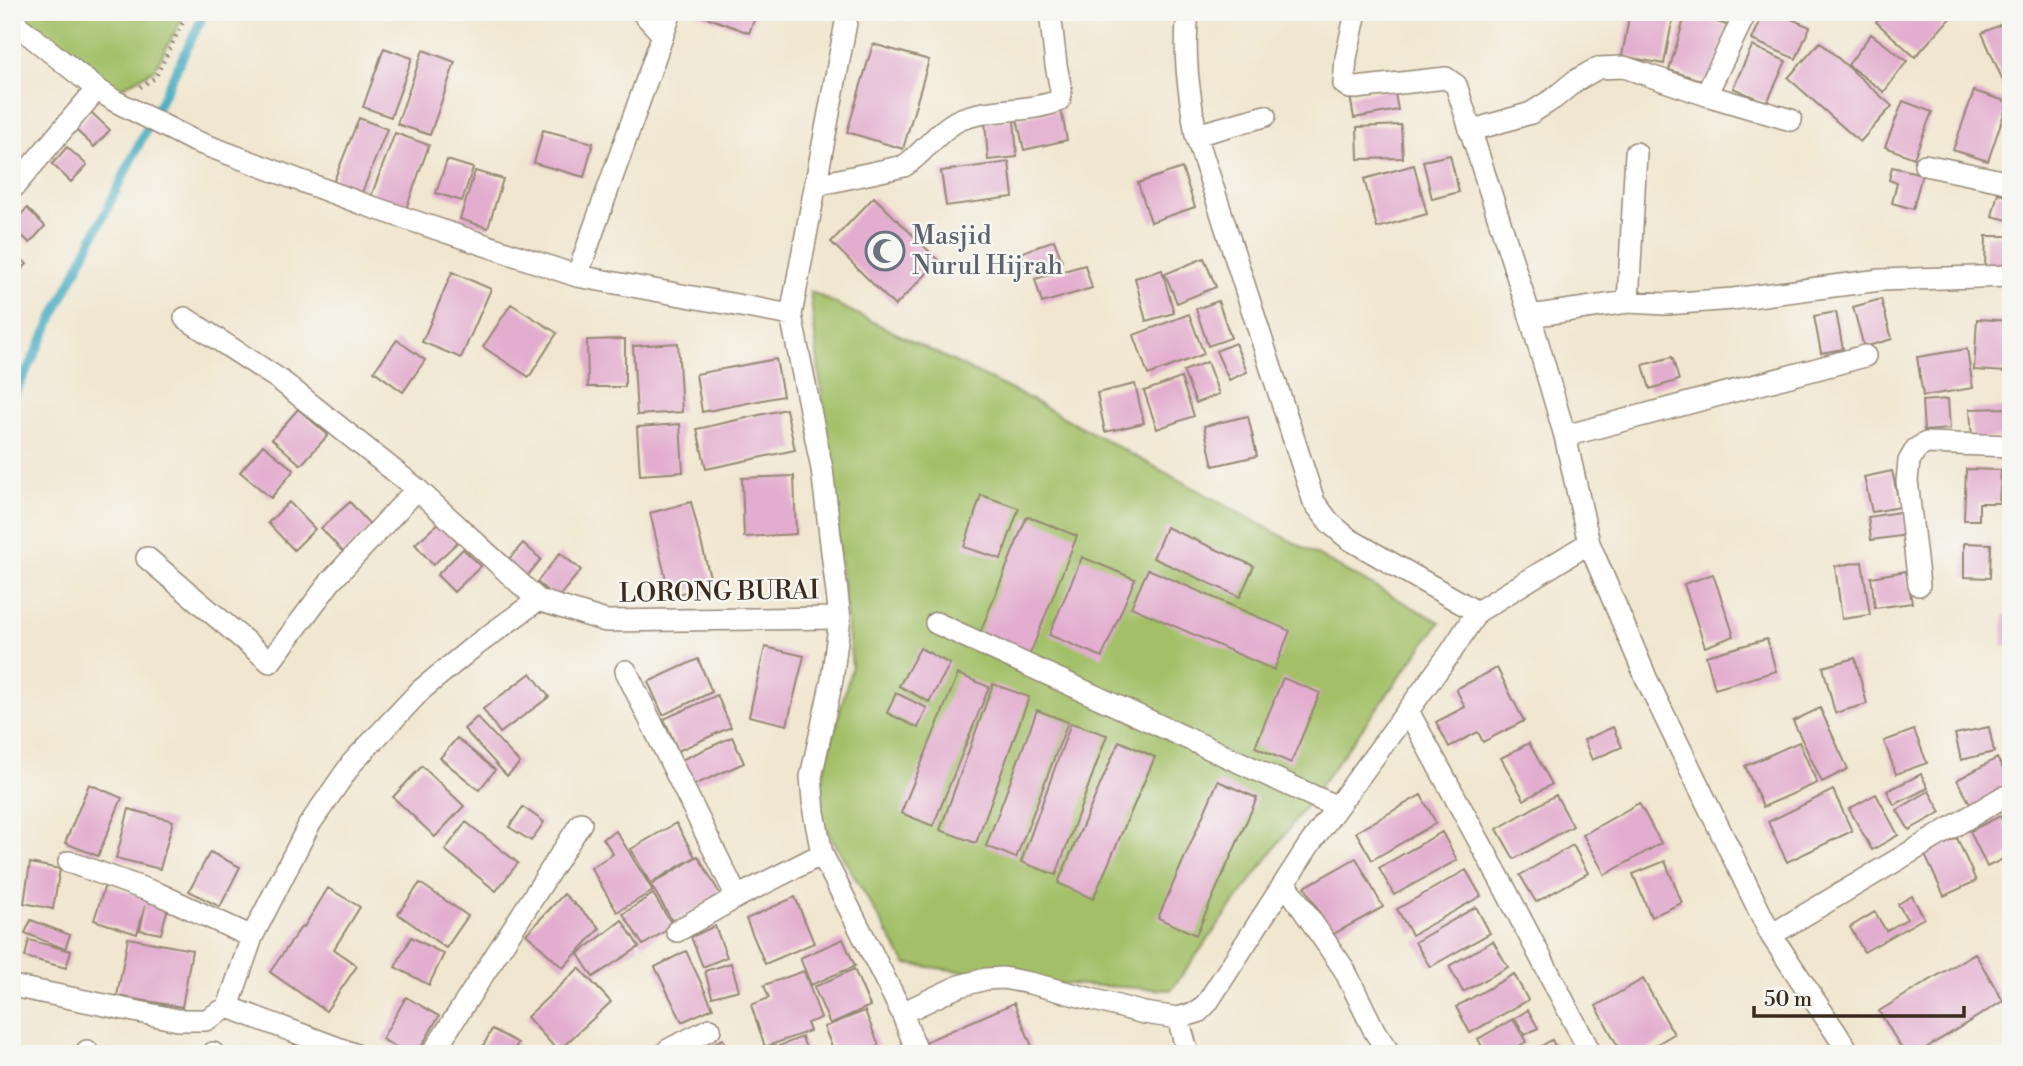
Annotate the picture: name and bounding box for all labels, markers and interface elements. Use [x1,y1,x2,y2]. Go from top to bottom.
place label: Masjid Nurul Hijrah [912,220,1063,282]
mosque icon: Masjid Nurul Hijrah [864,230,906,272]
street label: LORONG BURAI [619,574,820,610]
scale bar [1754,975,1964,1019]
text: 50 m [1764,987,1812,1013]

